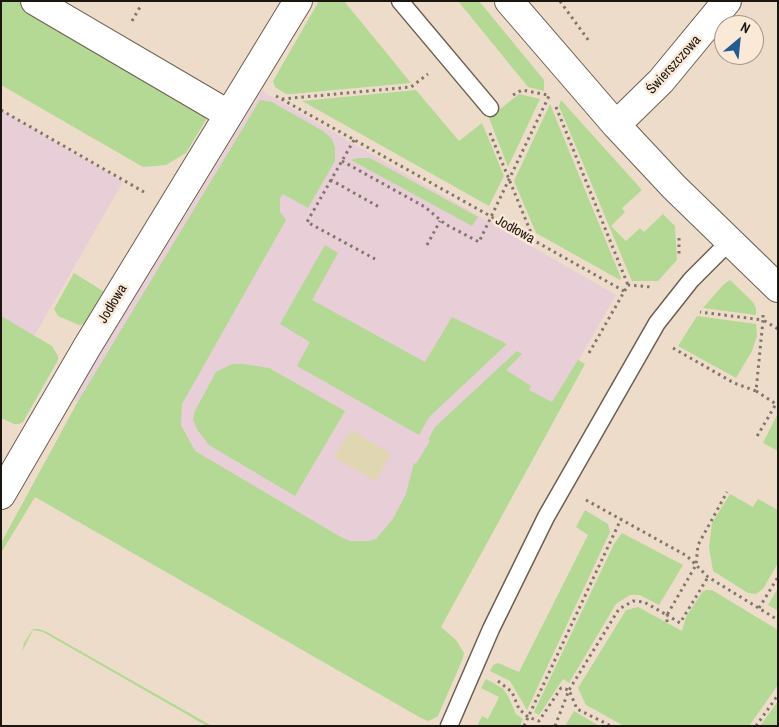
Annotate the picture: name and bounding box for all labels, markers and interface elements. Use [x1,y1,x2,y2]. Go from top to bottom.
north arrow [714,15,764,65]
text: N [738,18,753,38]
street label: Świerszczowa [643,32,705,98]
street label: Jodłowa [493,212,537,248]
street label: Jodłowa [95,282,131,326]

